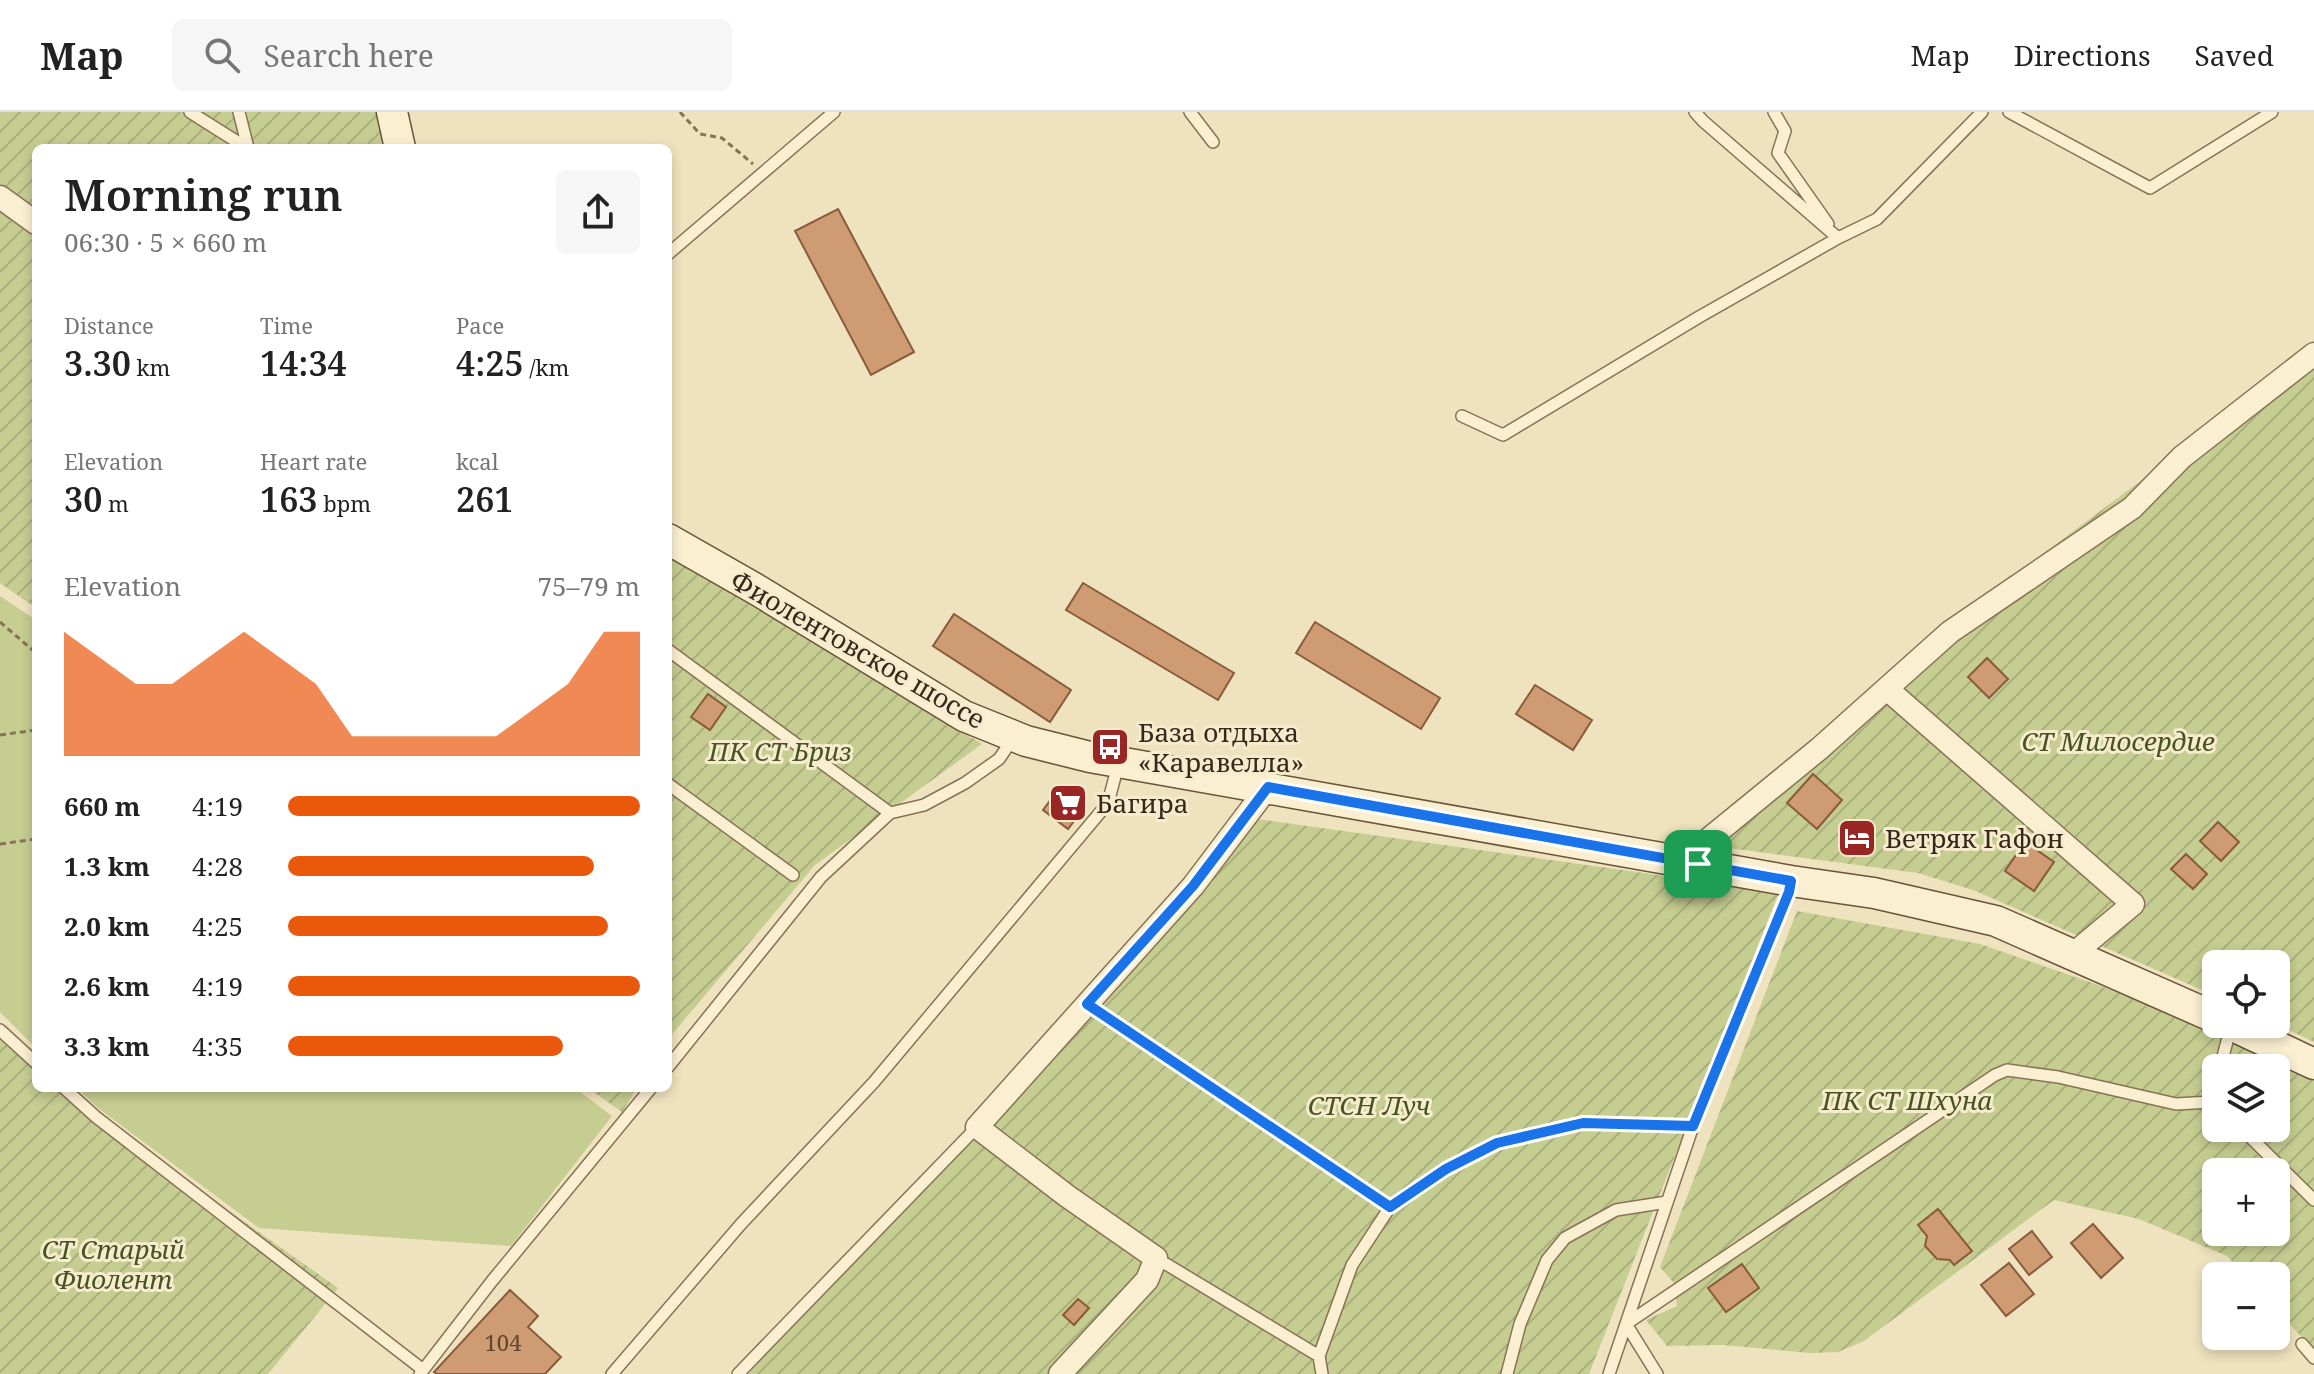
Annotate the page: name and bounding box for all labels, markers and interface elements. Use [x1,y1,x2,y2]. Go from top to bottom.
search box [172,19,732,91]
text: Map [40,29,124,81]
icon: search [200,33,244,77]
text: Search here [264,35,434,76]
text: Map [1910,36,1970,74]
text: Directions [2014,36,2151,74]
text: Saved [2195,36,2274,74]
text: Morning run [64,164,343,224]
button: share [556,170,640,254]
text: 06:30 · 5 × 660 m [64,224,267,260]
text: Distance [64,310,154,340]
text: Time [260,310,313,340]
text: Pace [456,310,504,340]
text: 3.30 [64,340,131,386]
text: 14:34 [260,340,347,386]
text: 4:25 [456,340,524,386]
text: km [131,352,170,382]
text: /km [524,352,569,382]
text: Elevation [64,446,163,476]
text: Heart rate [260,446,367,476]
text: kcal [456,446,498,476]
text: 30 [64,476,102,522]
text: 163 [260,476,317,522]
text: 261 [456,476,513,522]
text: m [102,488,129,518]
text: bpm [317,488,371,518]
street label: Фиолентовское шоссе [724,561,992,737]
text: Elevation [64,568,181,604]
text: 75–79 m [538,568,640,604]
place label: База отдыха «Каравелла» [1138,714,1304,780]
park label: СТ Милосердие [2021,723,2215,759]
bus stop icon: База отдыха «Каравелла» [1089,726,1131,768]
park label: ПК СТ Бриз [707,733,852,769]
supermarket icon: Багира [1047,782,1089,824]
place label: Багира [1096,785,1188,821]
text: 660 m [64,788,140,824]
text: 4:19 [192,788,243,824]
hotel icon: Ветряк Гафон [1836,817,1878,859]
place label: Ветряк Гафон [1885,820,2064,856]
pin [1664,830,1732,898]
icon: arrive [1676,842,1720,886]
text: 1.3 km [64,848,150,884]
text: 4:28 [192,848,243,884]
text: 2.0 km [64,908,150,944]
text: 4:25 [192,908,243,944]
map controls [2202,950,2290,1350]
button: locate [2202,950,2290,1038]
text: 2.6 km [64,968,150,1004]
text: 4:19 [192,968,243,1004]
text: 3.3 km [64,1028,150,1064]
text: 4:35 [192,1028,243,1064]
button: layers [2202,1054,2290,1142]
park label: ПК СТ Шхуна [1821,1082,1992,1118]
park label: СТСН Луч [1308,1087,1431,1123]
button: + [2202,1158,2290,1246]
park label: СТ Старый Фиолент [41,1231,185,1297]
button: − [2202,1262,2290,1350]
house number: 104 [485,1327,521,1357]

